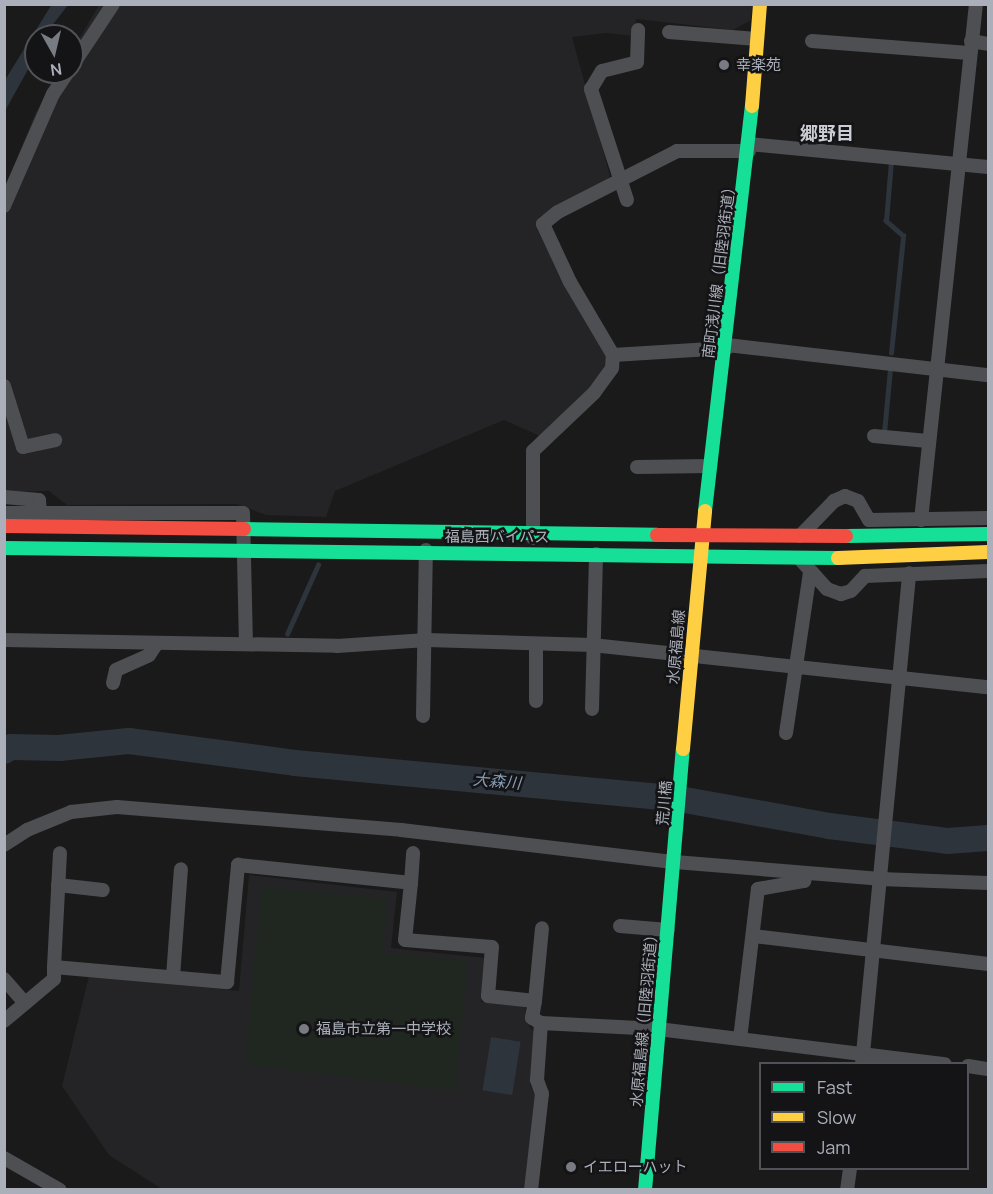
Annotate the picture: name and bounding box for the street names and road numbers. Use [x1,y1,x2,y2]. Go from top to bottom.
street label: 南町浅川線（旧陸羽街道） [699,179,739,359]
street label: 福島西バイパス [445,528,549,546]
street label: 水原福島線 [664,609,688,685]
street label: 荒川橋 [653,780,675,826]
street label: 水原福島線（旧陸羽街道） [627,927,661,1107]

